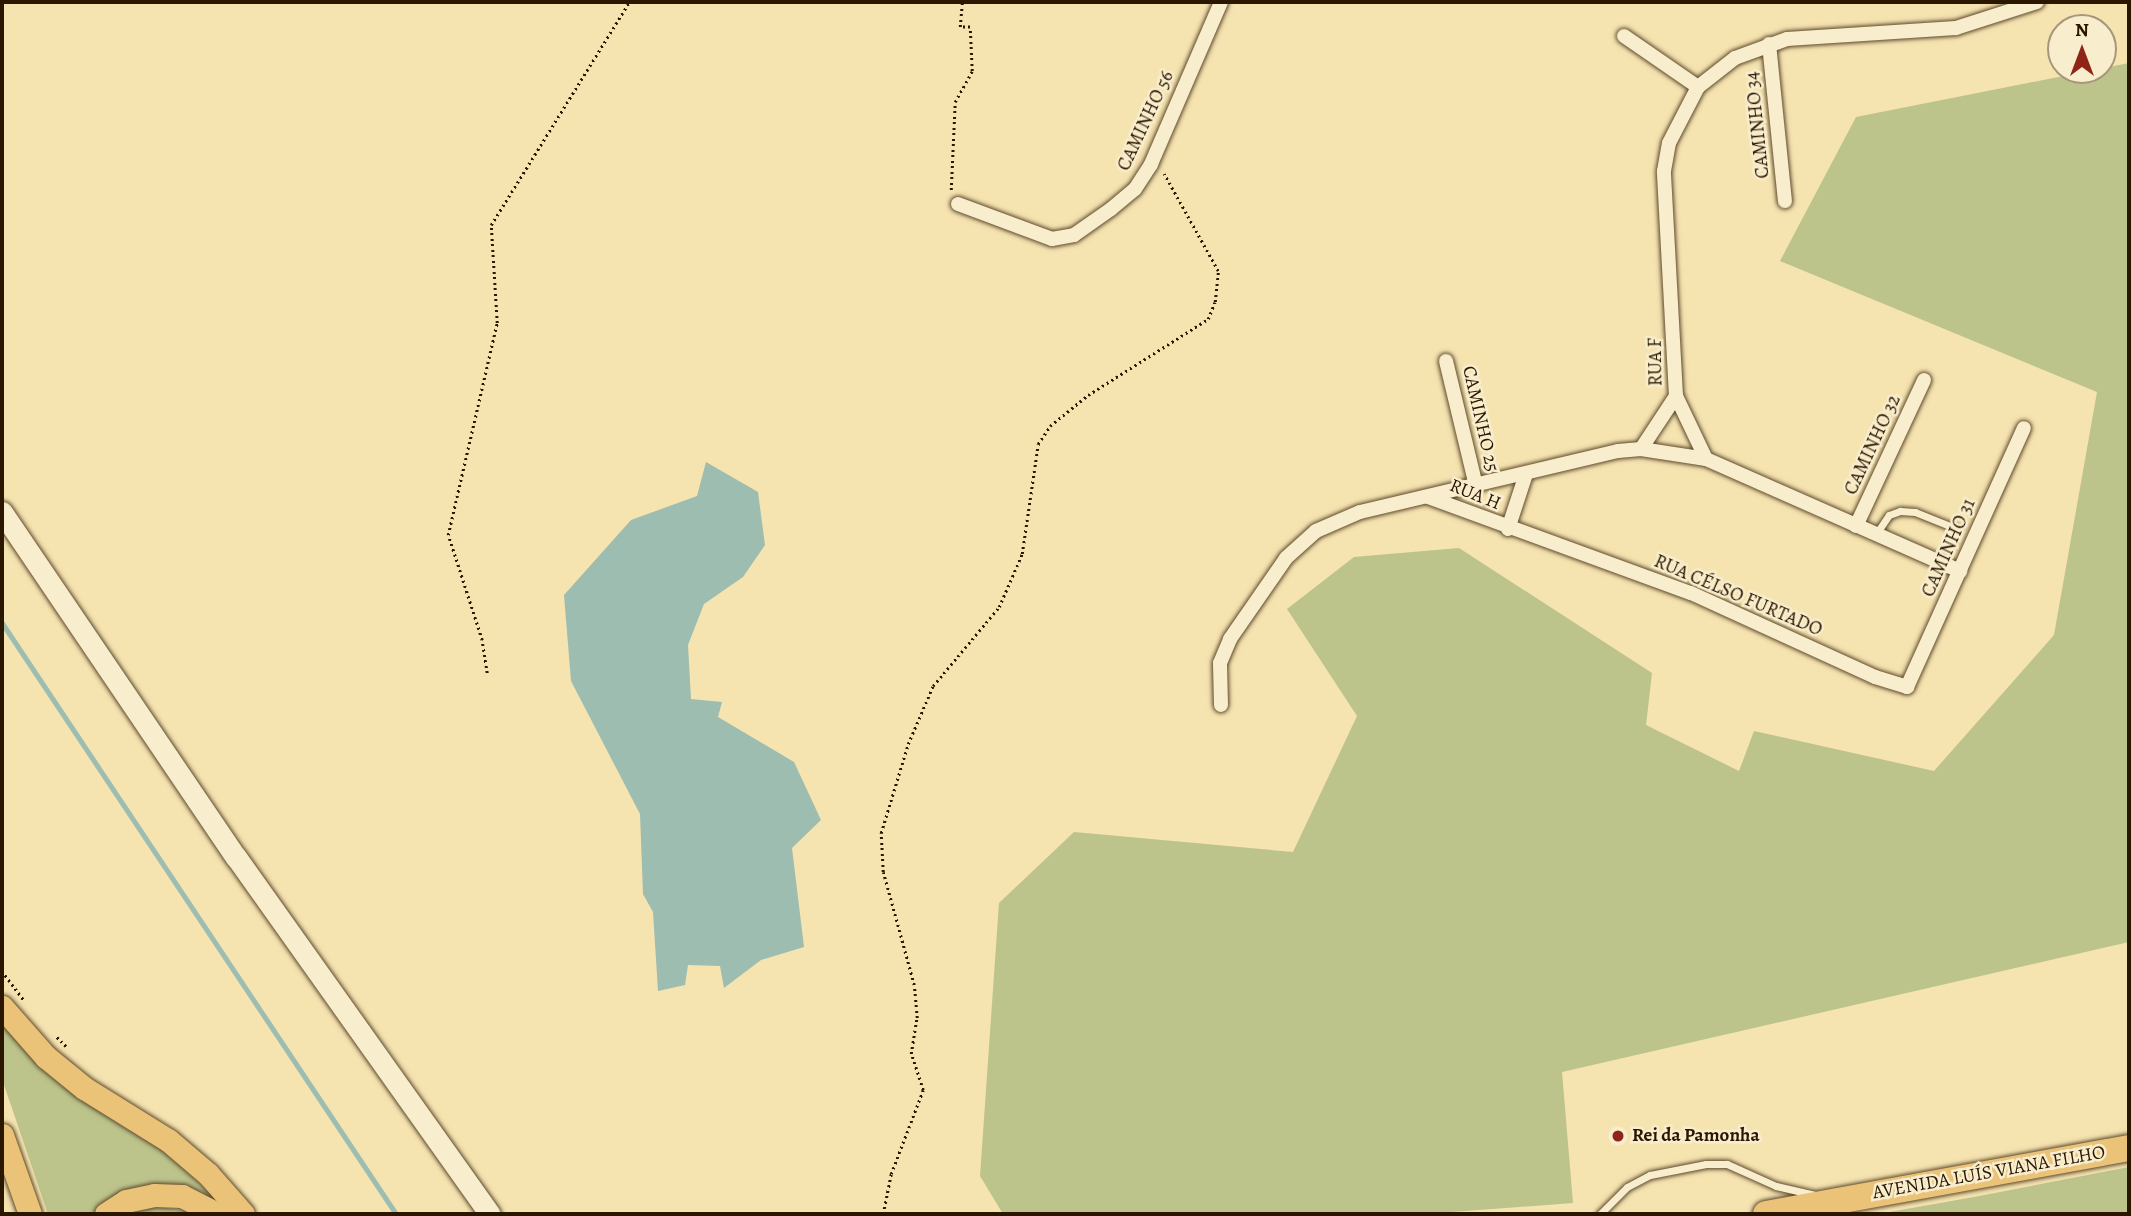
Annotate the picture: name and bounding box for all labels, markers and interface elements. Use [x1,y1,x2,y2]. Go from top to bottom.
north arrow [2047,14,2117,84]
text: N [2075,17,2089,43]
street label: CAMINHO 56 [1113,67,1179,175]
street label: CAMINHO 34 [1741,70,1775,180]
street label: RUA F [1644,338,1668,386]
street label: CAMINHO 25 [1457,364,1503,474]
street label: CAMINHO 32 [1840,391,1906,499]
street label: RUA H [1446,474,1504,516]
street label: CAMINHO 31 [1917,495,1981,601]
street label: RUA CÉLSO FURTADO [1651,550,1825,642]
place label: Rei da Pamonha [1632,1125,1760,1147]
marker: Rei da Pamonha [1610,1128,1626,1144]
street label: AVENIDA LUÍS VIANA FILHO [1871,1141,2107,1205]

